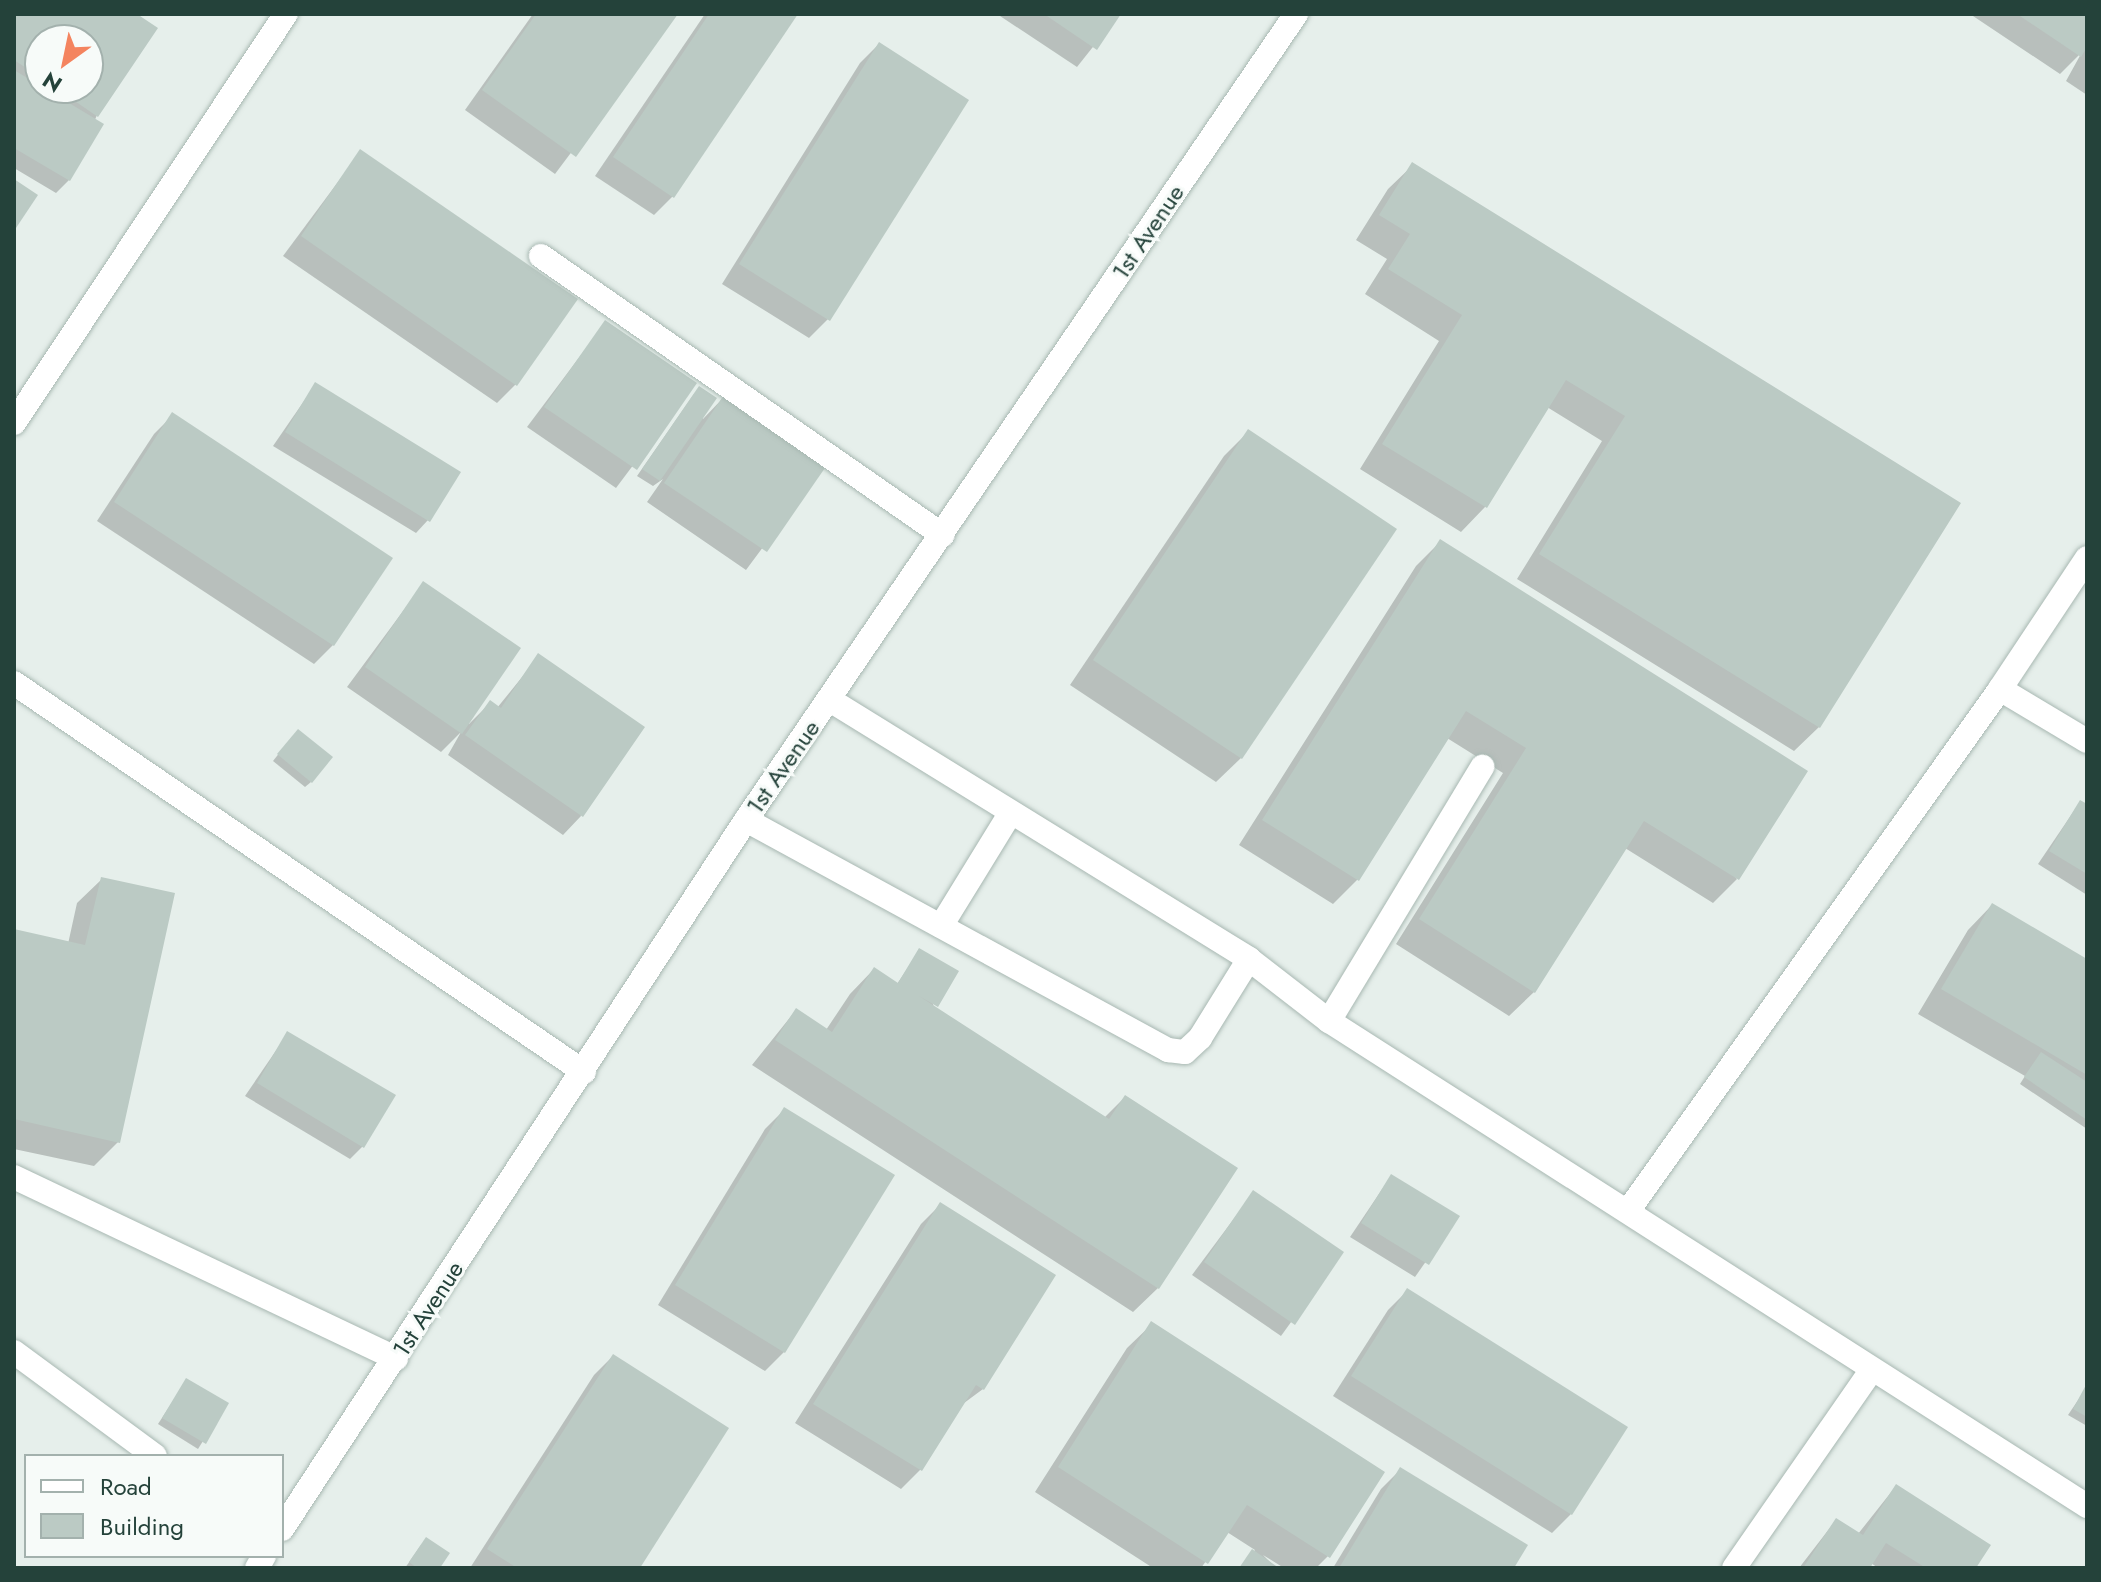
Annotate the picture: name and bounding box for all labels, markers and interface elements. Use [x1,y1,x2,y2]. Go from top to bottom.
north arrow [24,24,104,104]
text: N [36,64,68,101]
street label: 1st Avenue [1106,179,1190,285]
street label: 1st Avenue [740,714,826,820]
street label: 1st Avenue [386,1256,470,1362]
legend [24,1454,284,1558]
text: Road [100,1469,152,1504]
text: Building [100,1509,184,1544]

